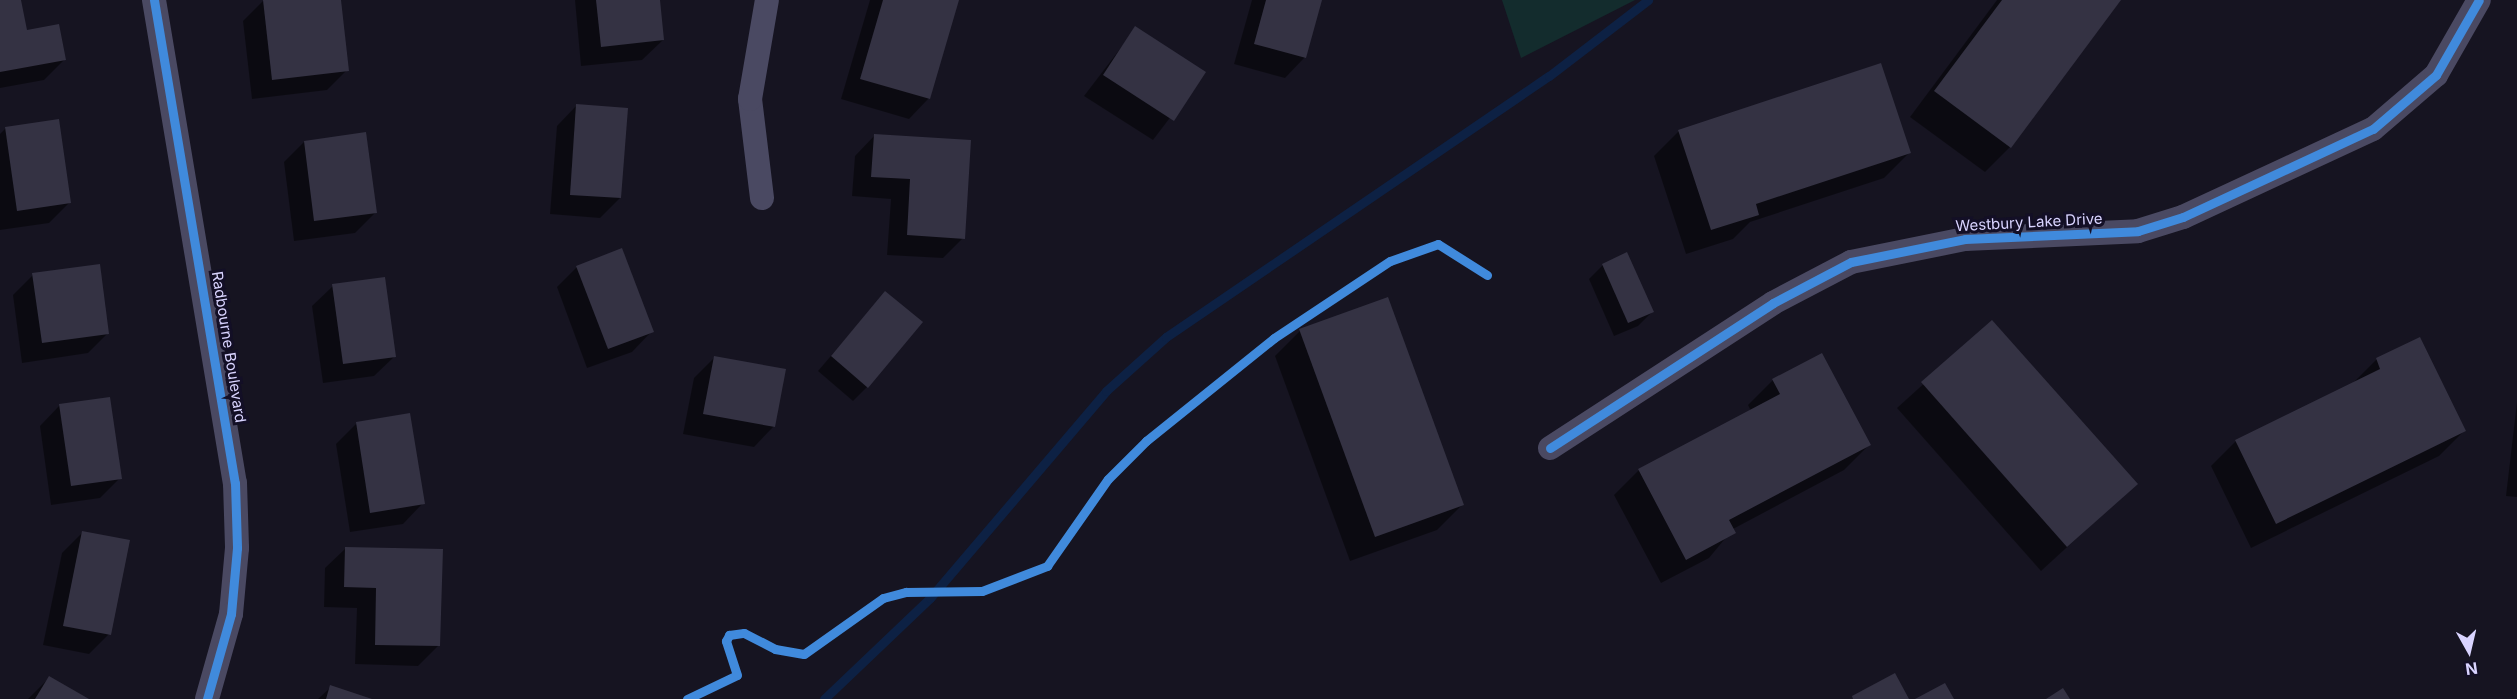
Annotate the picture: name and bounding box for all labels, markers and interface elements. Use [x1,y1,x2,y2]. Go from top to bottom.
street label: Westbury Lake Drive [1955,209,2103,235]
street label: Radbourne Boulevard [208,270,250,424]
north arrow [2439,621,2499,681]
text: N [2464,658,2479,680]

